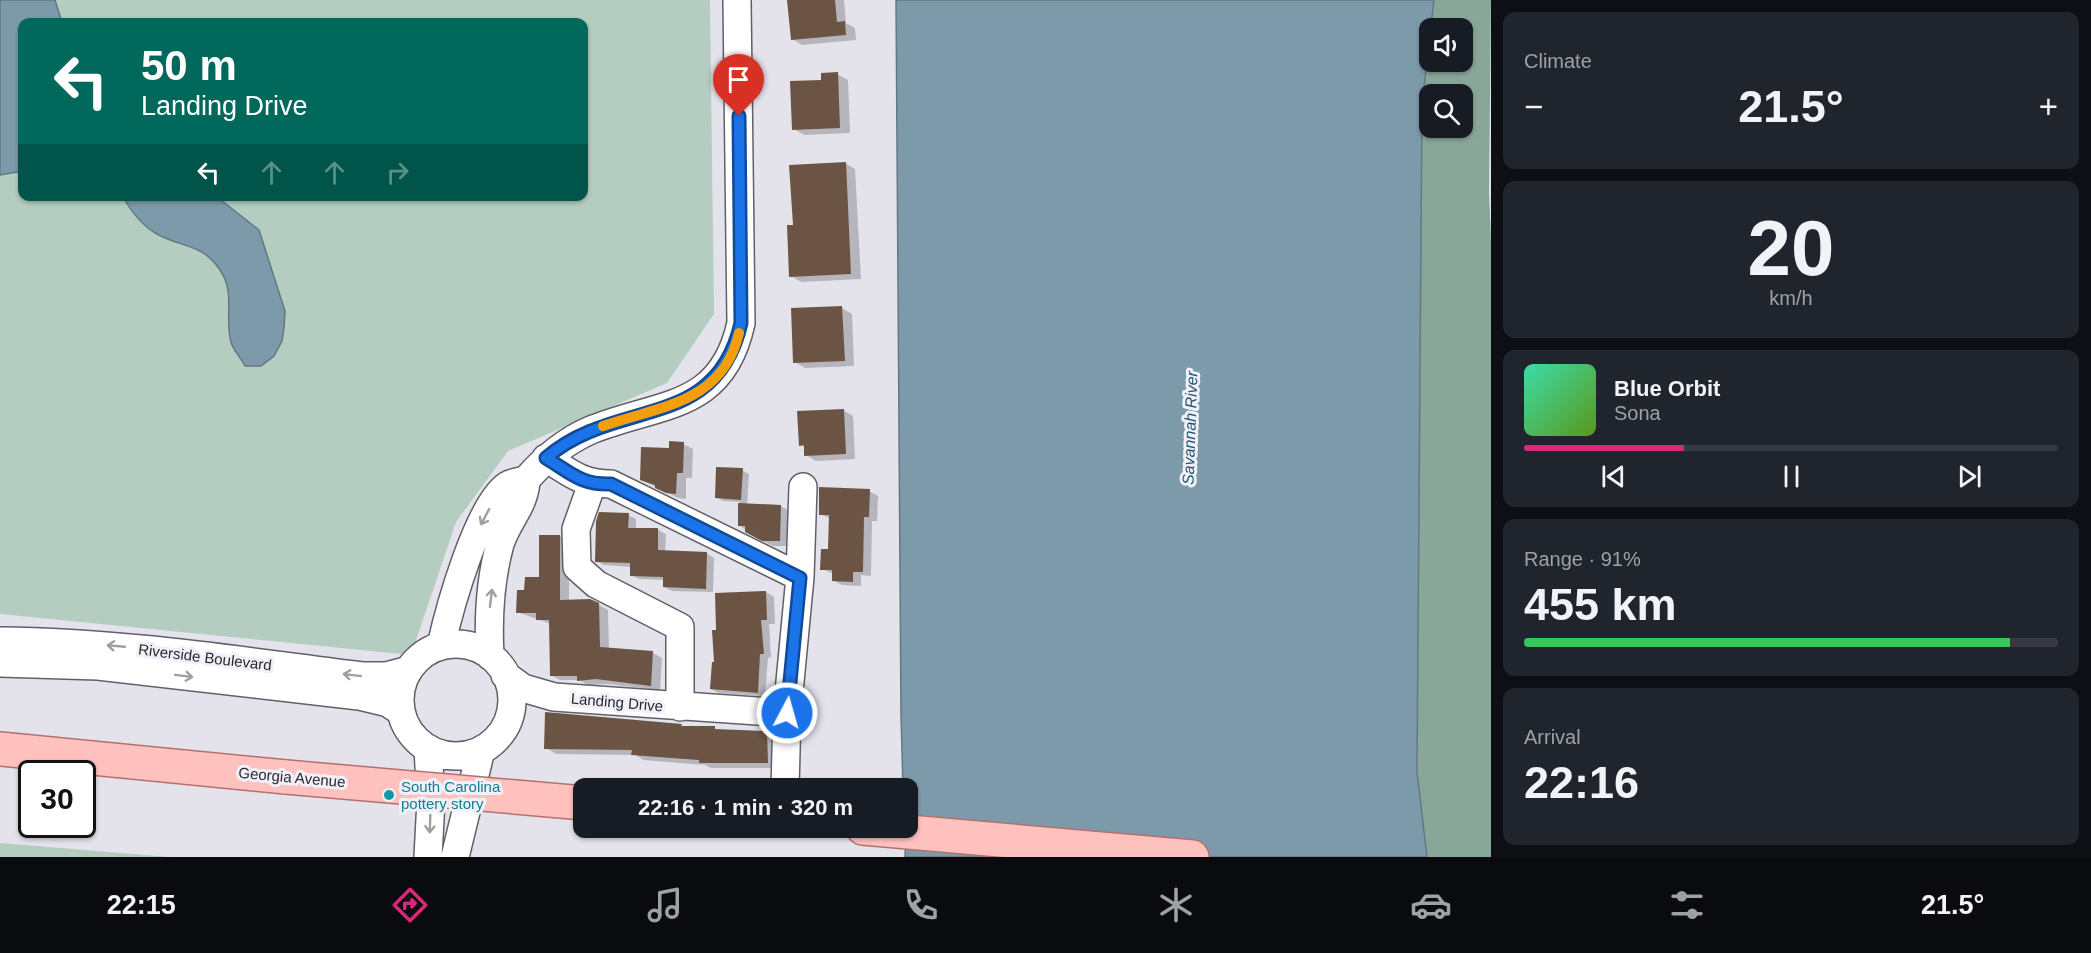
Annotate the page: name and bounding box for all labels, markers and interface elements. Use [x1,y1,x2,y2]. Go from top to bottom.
map controls [1419,18,1473,138]
button: sound [1419,18,1473,72]
icon: left [42,42,120,120]
text: 50 m [141,42,237,89]
text: Climate [1524,50,1592,72]
pin [713,54,764,116]
icon: arrive [722,63,755,96]
text: 21.5° [1738,81,1844,132]
button: search [1419,84,1473,138]
text: − [1524,88,1543,125]
text: + [2039,88,2058,125]
text: Landing Drive [141,91,308,121]
icon: left [192,156,225,189]
icon: ahead [255,156,288,189]
icon: ahead [318,156,351,189]
icon: right [381,156,414,189]
text: 20 [1748,204,1834,292]
text: km/h [1769,287,1813,309]
water label: Savannah River [1180,370,1201,485]
text: Blue Orbit [1614,376,1720,401]
text: Sona [1614,402,1661,424]
icon: previous [1597,460,1630,493]
icon: pause [1775,460,1808,493]
icon: next [1953,460,1986,493]
one-way arrow [479,508,491,525]
text: Range · 91% [1524,548,1641,570]
text: 455 km [1524,579,1677,630]
one-way arrow [486,589,497,608]
one-way arrow [107,640,127,651]
street label: Riverside Boulevard [137,640,273,674]
one-way arrow [342,669,362,680]
one-way arrow [173,671,193,682]
position arrow [755,681,819,745]
street label: Landing Drive [570,689,664,715]
text: Arrival [1524,726,1581,748]
text: 22:16 [1524,757,1639,808]
speed limit sign: 30 [18,760,96,838]
street label: Georgia Avenue [238,764,346,790]
place label: South Carolina pottery story [401,778,501,812]
marker: South Carolina pottery story [382,788,396,802]
text: 22:16 · 1 min · 320 m [638,795,853,820]
one-way arrow [424,813,435,833]
icon: directions [389,884,431,926]
icon: music [644,884,686,926]
icon: phone [900,884,942,926]
icon: climate [1155,884,1197,926]
icon: car [1410,884,1452,926]
icon: filters [1666,884,1708,926]
text: 22:15 [107,890,176,920]
text: 21.5° [1921,890,1984,920]

